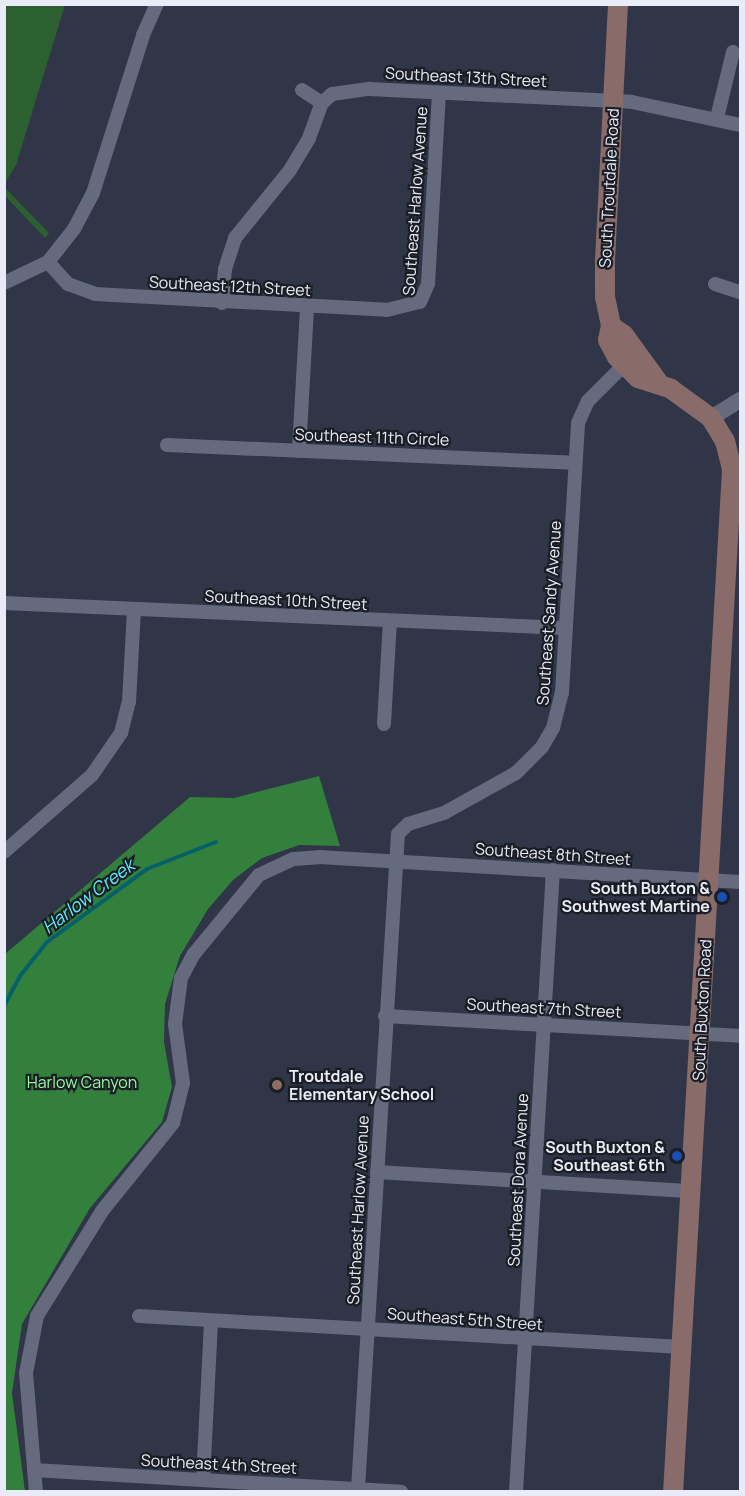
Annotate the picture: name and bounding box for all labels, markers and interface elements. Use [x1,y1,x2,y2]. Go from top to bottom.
street label: Southeast 13th Street [385,63,547,91]
street label: Southeast Harlow Avenue [399,106,431,296]
street label: South Troutdale Road [595,108,623,268]
street label: Southeast 12th Street [148,272,312,300]
street label: Southeast 11th Circle [294,425,450,449]
street label: Southeast Sandy Avenue [533,520,565,706]
street label: Southeast 10th Street [204,586,368,614]
street label: Southeast 8th Street [474,839,632,869]
water label: Harlow Creek [38,854,138,938]
place label: South Buxton & Southwest Martine [562,878,710,916]
marker: South Buxton & Southwest Martine [715,890,729,904]
street label: South Buxton Road [689,939,715,1081]
street label: Southeast 7th Street [466,994,622,1022]
place label: Troutdale Elementary School [289,1066,434,1104]
park label: Harlow Canyon [27,1072,137,1092]
marker: Troutdale Elementary School [270,1078,284,1092]
street label: Southeast Dora Avenue [504,1093,532,1267]
street label: Southeast Harlow Avenue [343,1115,373,1305]
place label: South Buxton & Southeast 6th [545,1137,665,1175]
marker: South Buxton & Southeast 6th [670,1149,684,1163]
street label: Southeast 5th Street [386,1304,544,1334]
street label: Southeast 4th Street [140,1450,298,1478]

